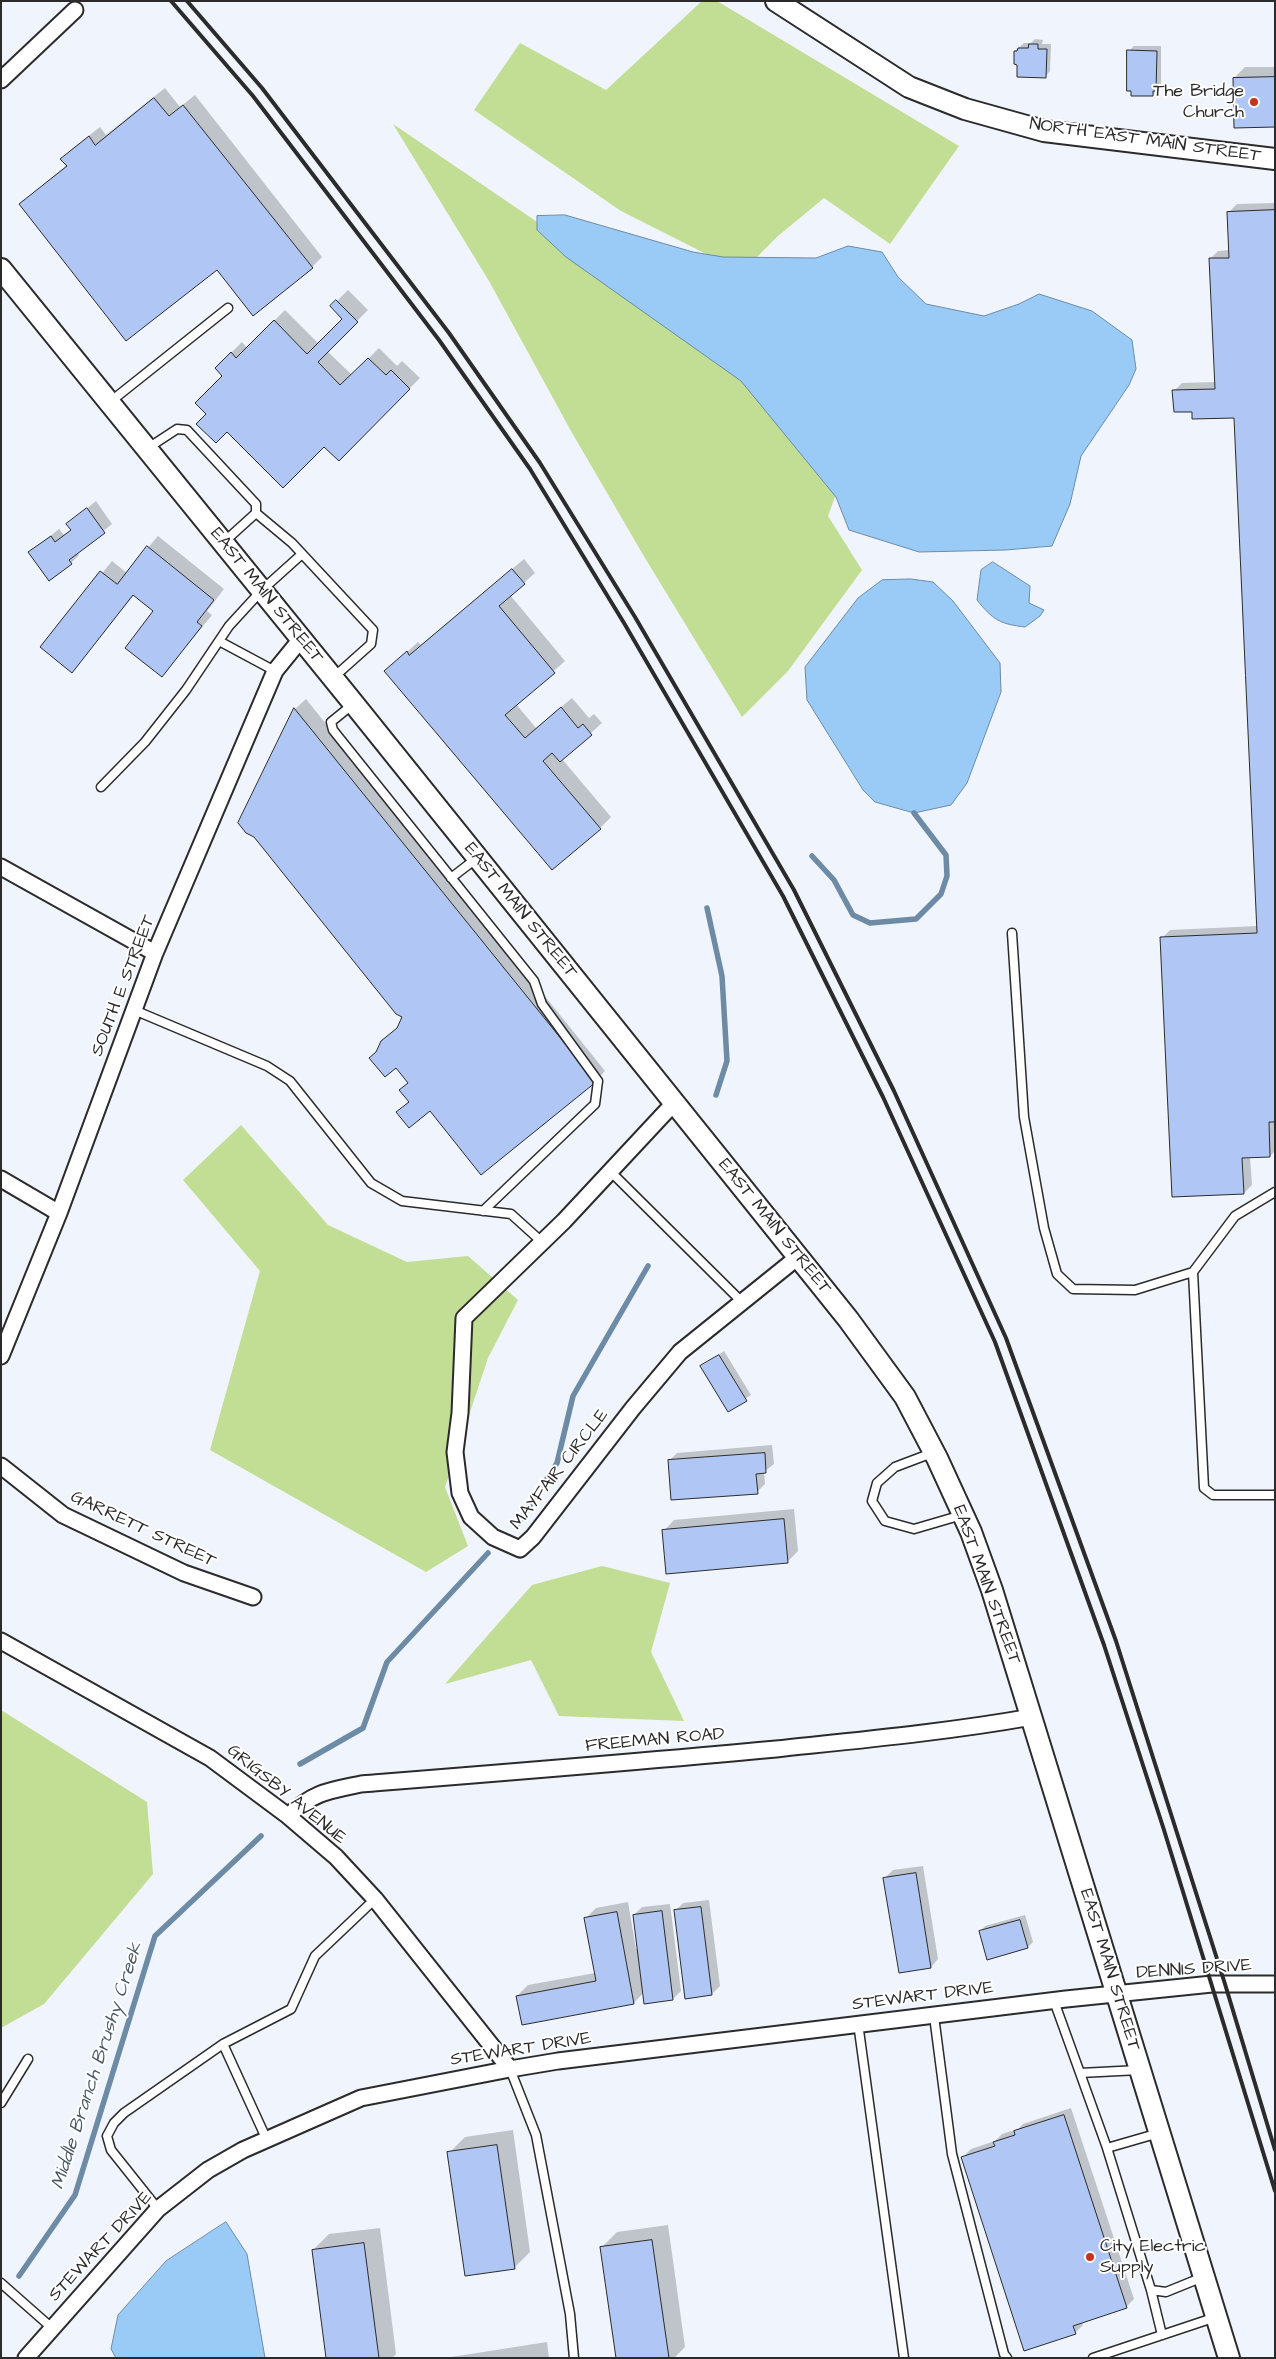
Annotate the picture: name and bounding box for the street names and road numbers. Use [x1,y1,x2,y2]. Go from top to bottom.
street label: NORTH EAST MAIN STREET [1028,114,1262,168]
street label: EAST MAIN STREET [205,524,327,668]
street label: EAST MAIN STREET [459,839,581,983]
street label: SOUTH E STREET [87,913,161,1059]
street label: EAST MAIN STREET [713,1155,835,1299]
street label: MAYFAIR CIRCLE [506,1405,614,1535]
street label: GARRETT STREET [67,1487,219,1573]
street label: EAST MAIN STREET [947,1502,1025,1668]
street label: FREEMAN ROAD [585,1724,725,1758]
street label: GRIGSBY AVENUE [222,1740,350,1850]
street label: EAST MAIN STREET [1074,1887,1144,2053]
street label: DENNIS DRIVE [1136,1955,1252,1985]
street label: STEWART DRIVE [851,1978,995,2016]
street label: STEWART DRIVE [449,2028,593,2072]
street label: STEWART DRIVE [45,2188,157,2306]

